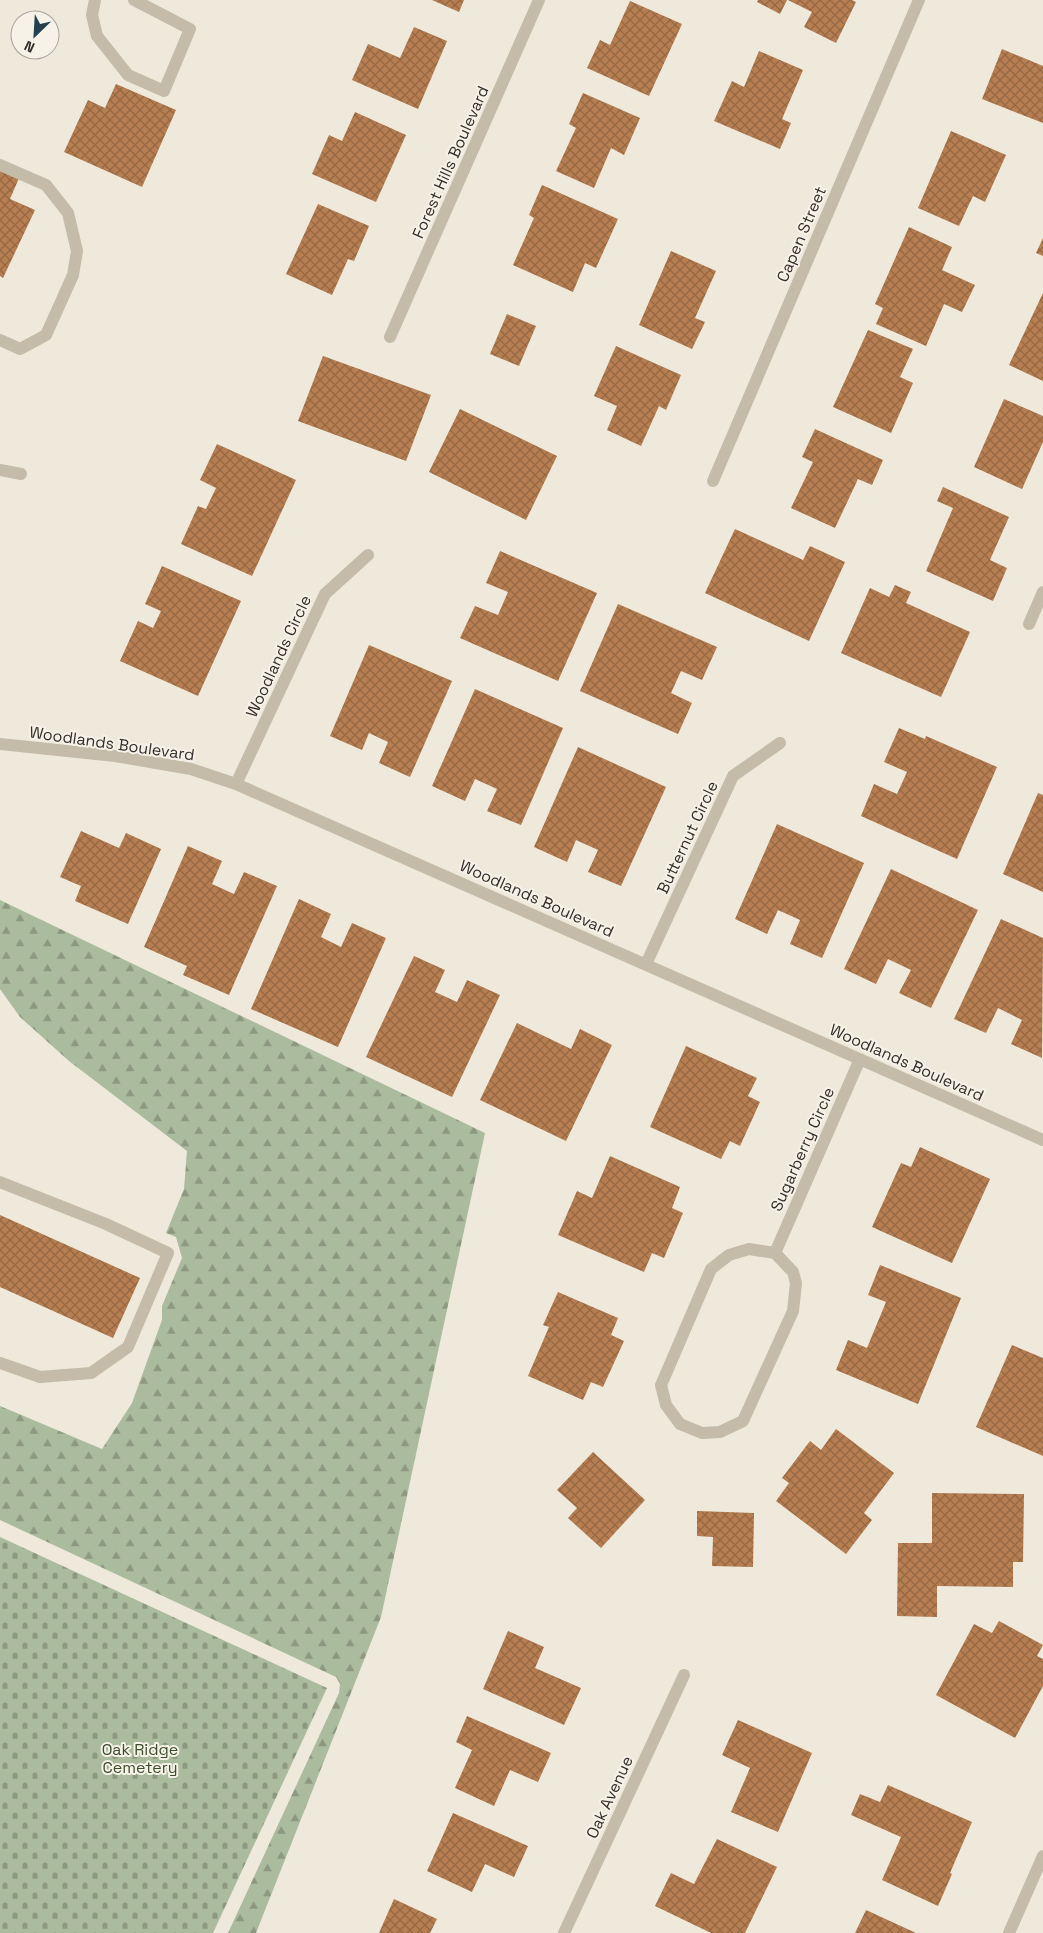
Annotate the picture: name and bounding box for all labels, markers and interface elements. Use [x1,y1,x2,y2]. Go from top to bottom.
north arrow [10,10,60,60]
text: N [21,37,38,57]
street label: Forest Hills Boulevard [407,83,494,242]
street label: Capen Street [772,183,831,285]
street label: Woodlands Circle [241,592,316,721]
street label: Woodlands Boulevard [28,722,196,765]
street label: Butternut Circle [652,777,723,897]
street label: Woodlands Boulevard [456,855,617,942]
street label: Woodlands Boulevard [826,1019,987,1106]
street label: Sugarberry Circle [766,1084,839,1215]
park label: Oak Ridge Cemetery [102,1739,178,1778]
street label: Oak Avenue [581,1752,638,1842]

